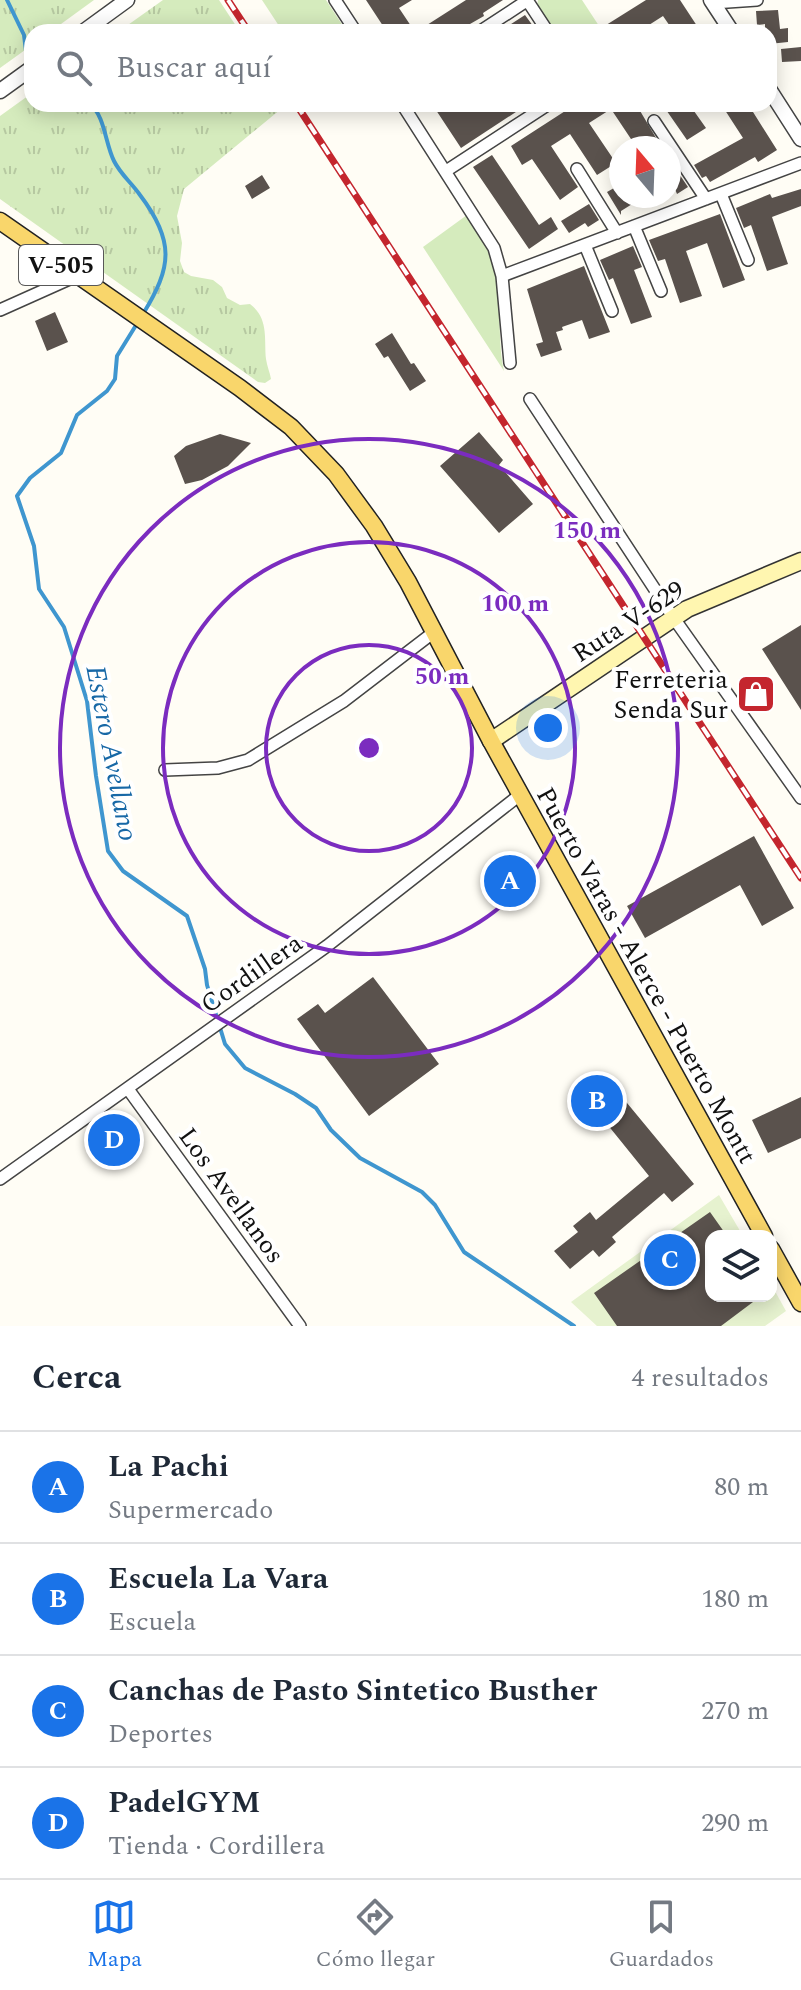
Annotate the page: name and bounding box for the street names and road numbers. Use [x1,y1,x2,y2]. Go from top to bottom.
road number: V-505 [19,245,103,285]
street label: Ruta V-629 [564,570,693,673]
street label: Puerto Varas - Alerce - Puerto Montt [525,780,767,1171]
street label: Cordillera [192,924,311,1024]
street label: Los Avellanos [168,1119,294,1272]

